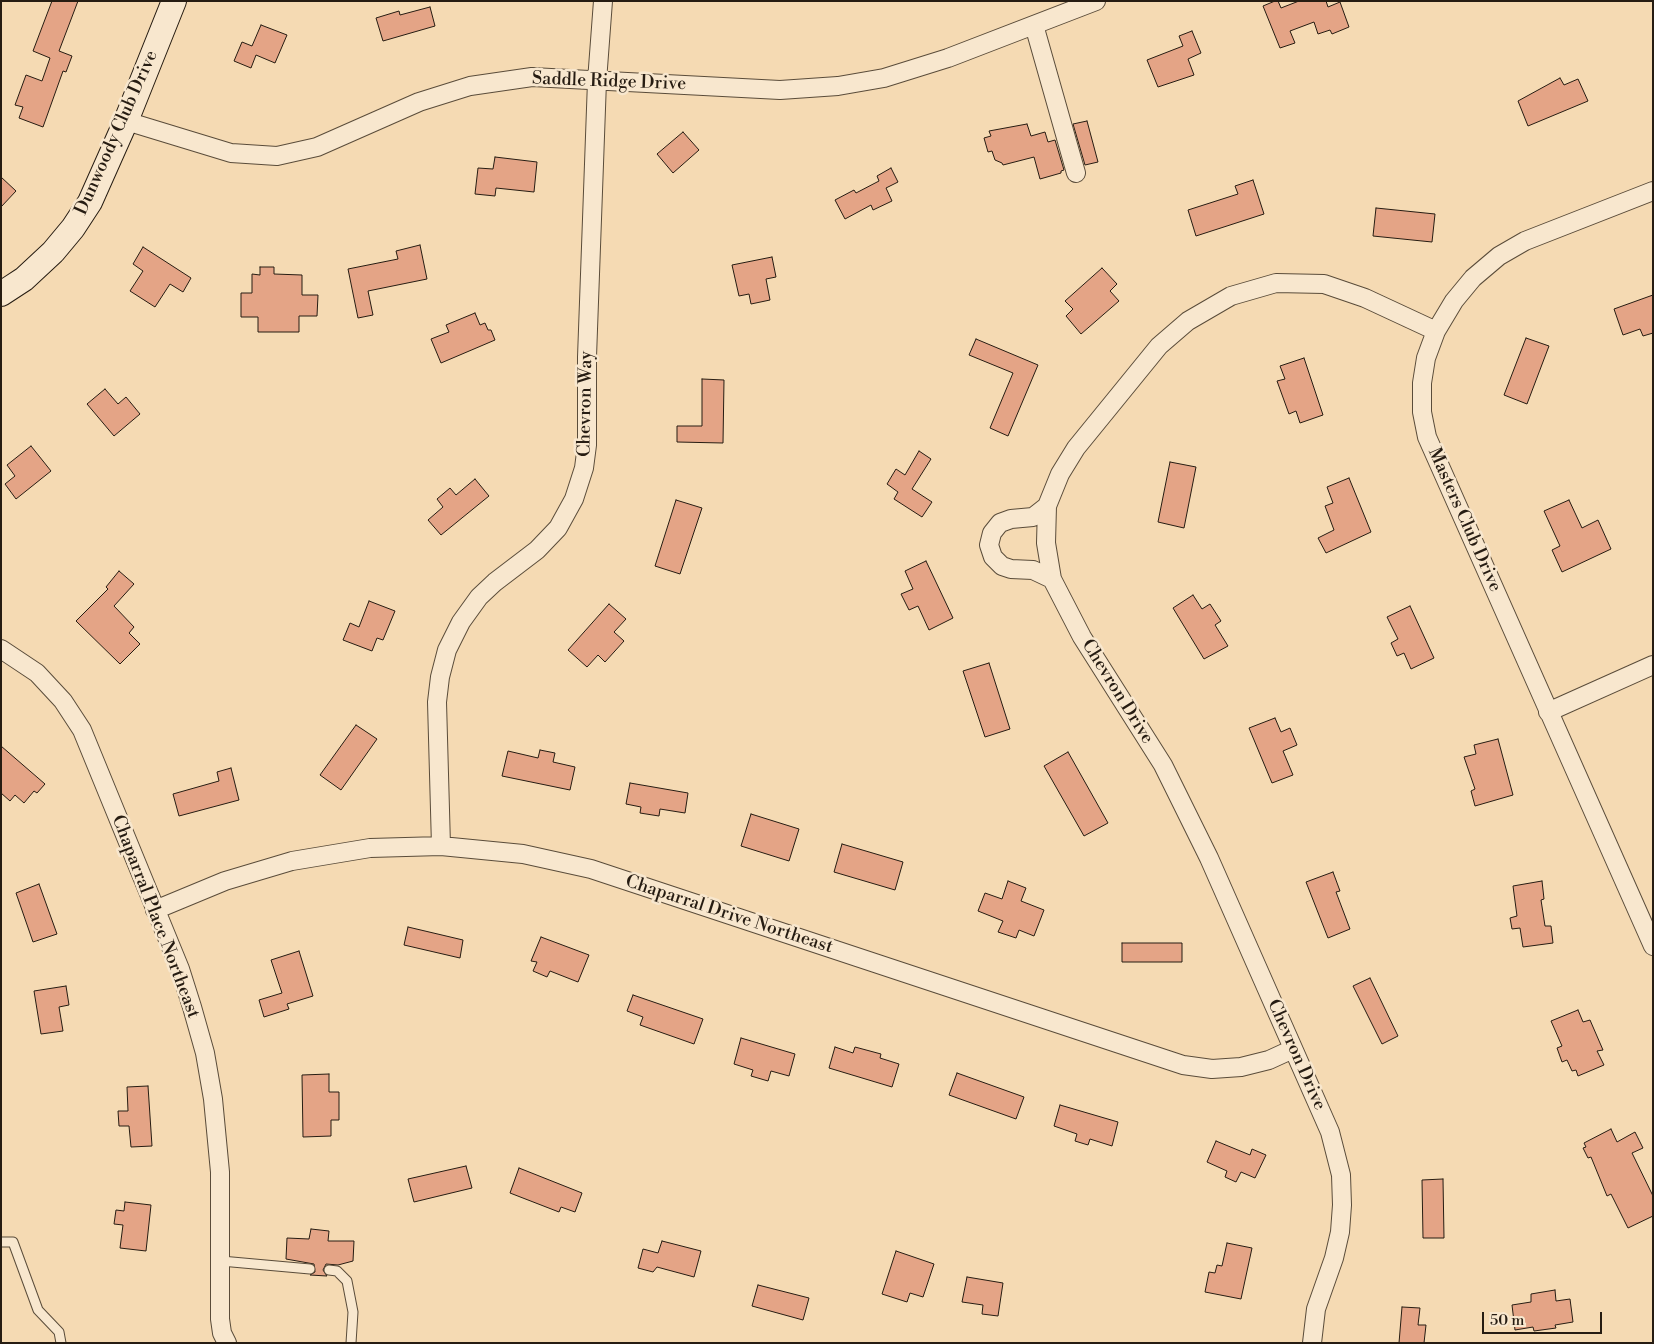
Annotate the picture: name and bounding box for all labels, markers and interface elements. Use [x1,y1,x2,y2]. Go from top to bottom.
street label: Dunwoody Club Drive [71,47,163,219]
street label: Saddle Ridge Drive [531,69,687,95]
street label: Chevron Way [574,351,598,457]
street label: Masters Club Drive [1423,445,1505,595]
street label: Chevron Drive [1076,636,1158,748]
street label: Chaparral Place Northeast [106,812,204,1022]
street label: Chaparral Drive Northeast [623,871,835,959]
street label: Chevron Drive [1262,996,1330,1114]
scale bar [1484,1302,1604,1334]
text: 50 m [1490,1311,1524,1330]

